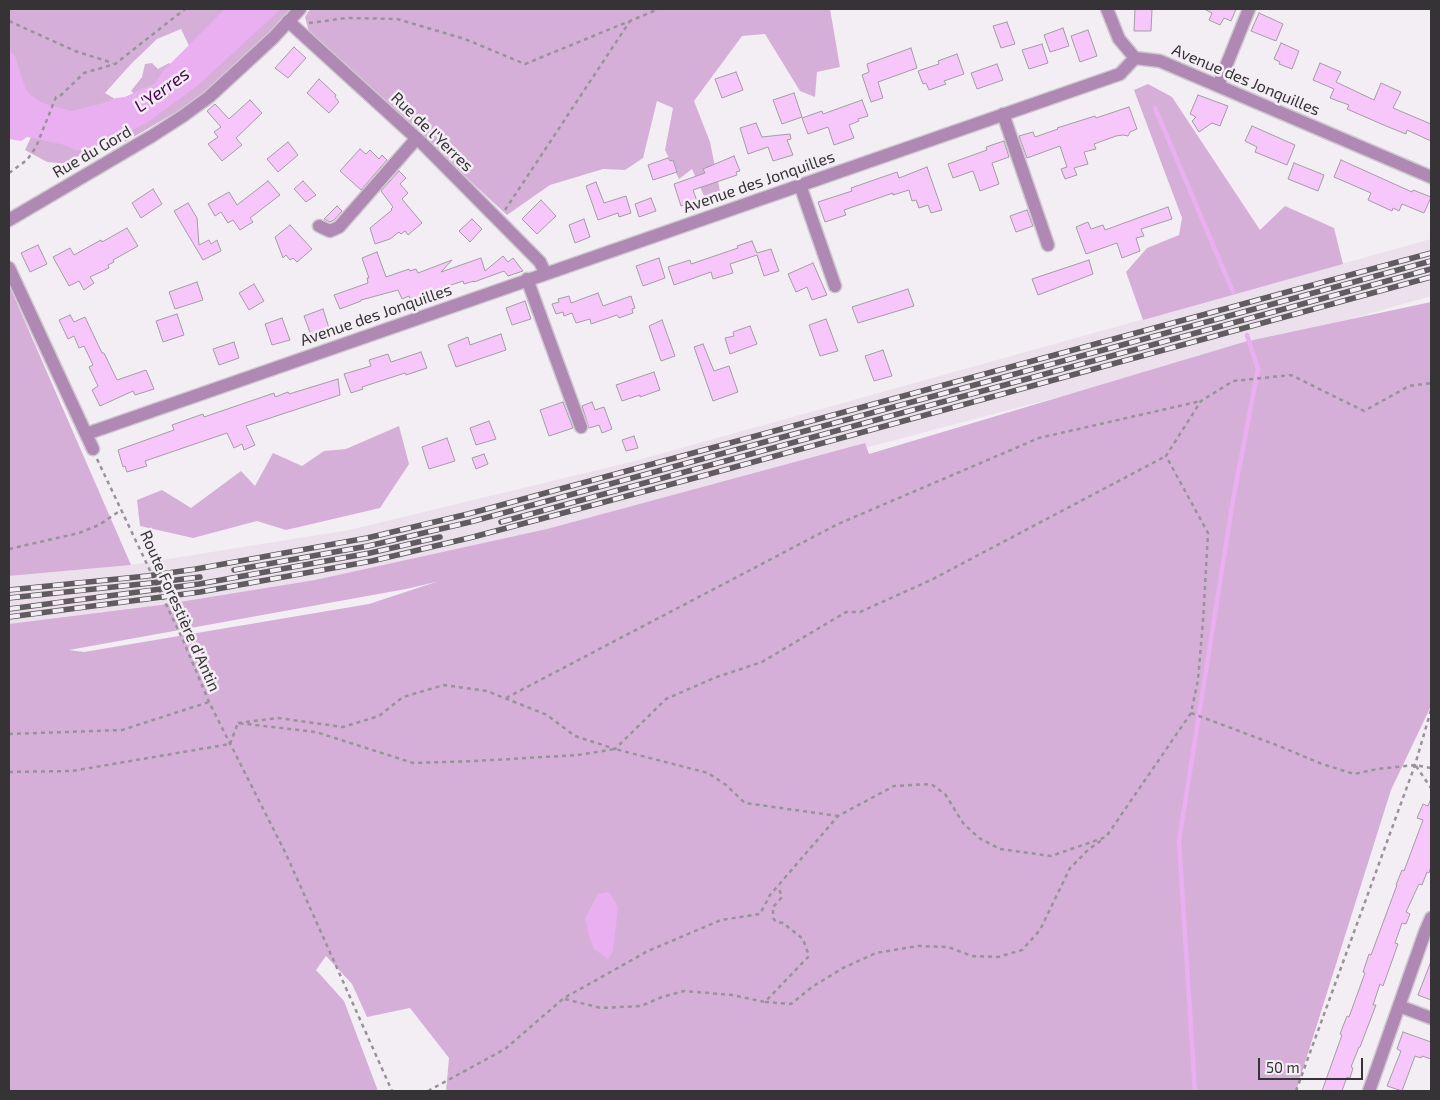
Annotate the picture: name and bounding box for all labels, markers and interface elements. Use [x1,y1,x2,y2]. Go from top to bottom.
street label: Avenue des Jonquilles [1169,40,1323,120]
water label: L'Yerres [130,63,194,117]
street label: Rue de l'Yerres [387,88,477,176]
street label: Rue du Gord [49,122,135,182]
street label: Avenue des Jonquilles [681,147,837,217]
street label: Avenue des Jonquilles [298,280,454,350]
street label: Route Forestière d'Antin [136,528,224,694]
scale bar [1260,1048,1365,1080]
text: 50 m [1266,1058,1300,1076]

